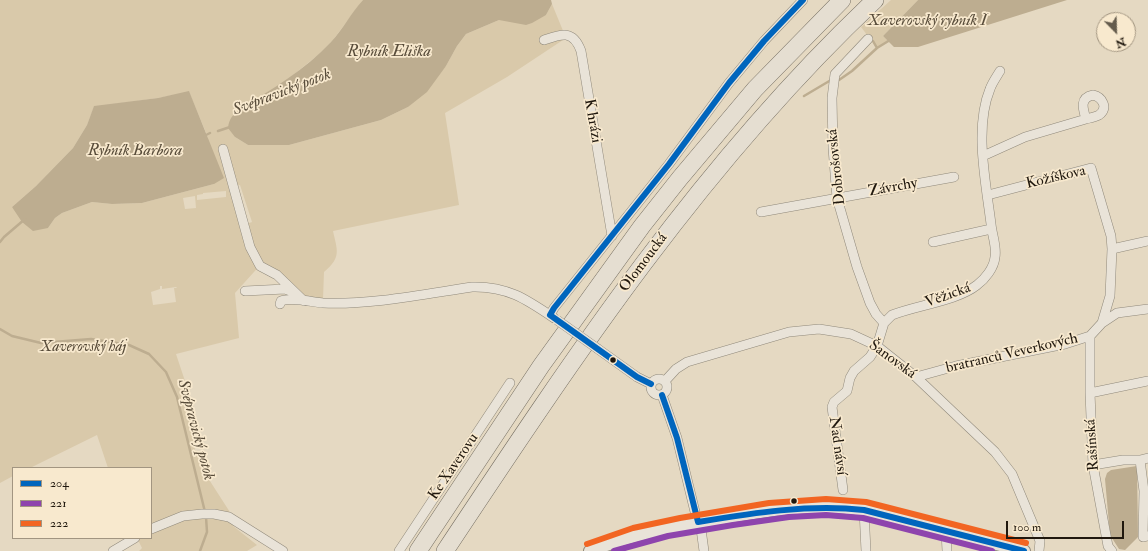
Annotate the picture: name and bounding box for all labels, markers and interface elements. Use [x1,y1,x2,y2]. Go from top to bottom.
water label: Xaverovský rybník I [867,12,987,32]
north arrow [1096,12,1136,52]
text: N [1113,35,1128,50]
water label: Rybník Eliška [347,43,431,63]
water label: Svépravický potok [230,65,334,121]
street label: K hrázi [579,98,605,144]
street label: Dobrošovská [824,128,850,206]
water label: Rybník Barbora [88,142,182,162]
street label: Kožíškova [1025,162,1087,194]
street label: Závrchy [867,175,919,201]
street label: Olomoucká [616,230,672,296]
street label: Věžická [923,280,973,312]
street label: bratranců Veverkových [944,330,1080,378]
street label: Šanovská [865,337,919,383]
park label: Xaverovský háj [40,339,126,357]
unlabelled marker [608,355,618,365]
water label: Svépravický potok [172,378,218,482]
street label: Nad návsí [824,416,850,476]
street label: Rašínská [1082,418,1104,472]
street label: Ke Xaverovu [425,430,483,504]
legend [12,467,152,539]
text: 204 [50,476,69,491]
text: 221 [50,496,66,511]
unlabelled marker [789,496,799,506]
scale bar [1008,513,1126,539]
text: 222 [50,516,68,531]
text: 100 m [1013,520,1041,535]

